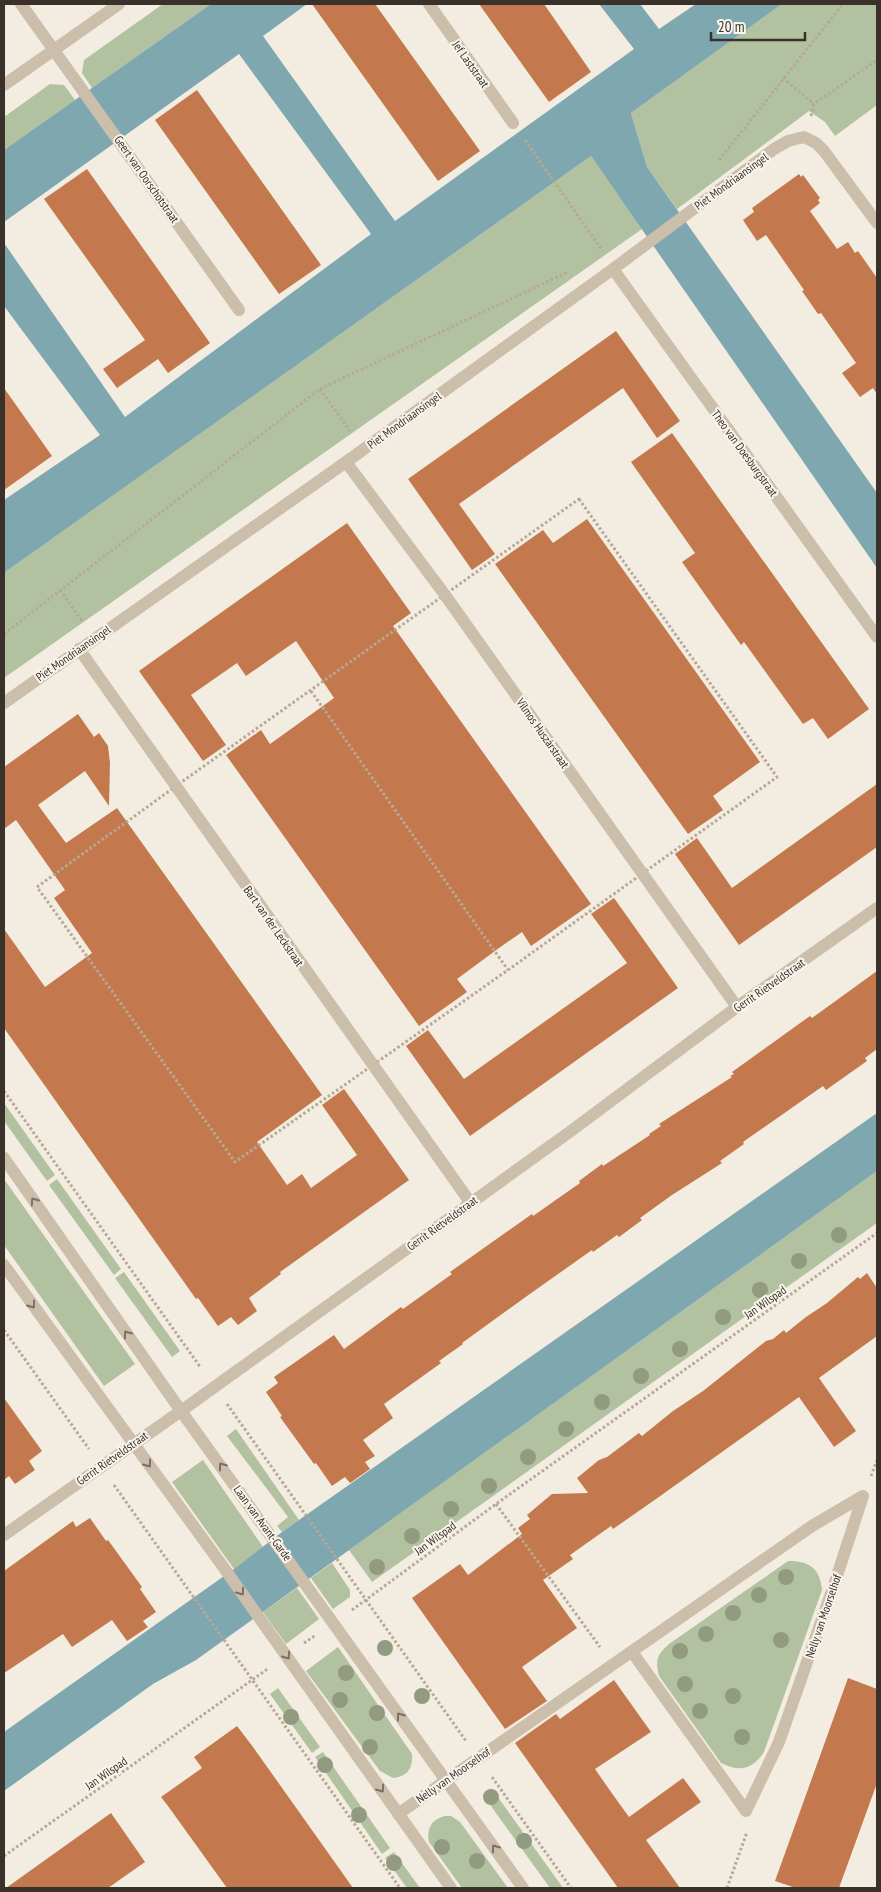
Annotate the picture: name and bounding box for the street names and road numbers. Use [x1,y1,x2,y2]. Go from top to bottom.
street label: Jef Laststraat [449,37,493,91]
street label: Geert van Oorschotstraat [111,132,183,226]
street label: Piet Mondriaansingel [691,149,771,213]
street label: Piet Mondriaansingel [364,388,444,452]
street label: Theo van Doesburgstraat [709,407,782,500]
street label: Piet Mondriaansingel [33,622,113,684]
street label: Vilmos Huszárstraat [513,694,573,772]
street label: Bart van der Leckstraat [241,883,308,970]
street label: Gerrit Rietveldstraat [730,954,808,1015]
street label: Gerrit Rietveldstraat [404,1192,481,1254]
street label: Jan Wilspad [740,1282,789,1323]
street label: Gerrit Rietveldstraat [73,1427,151,1488]
street label: Laan van Avant-Garde [231,1482,295,1564]
street label: Jan Wilspad [410,1518,459,1559]
street label: Nelly van Moorselhof [802,1571,845,1660]
street label: Nelly van Moorselhof [413,1743,494,1806]
street label: Jan Wilspad [81,1753,130,1794]

